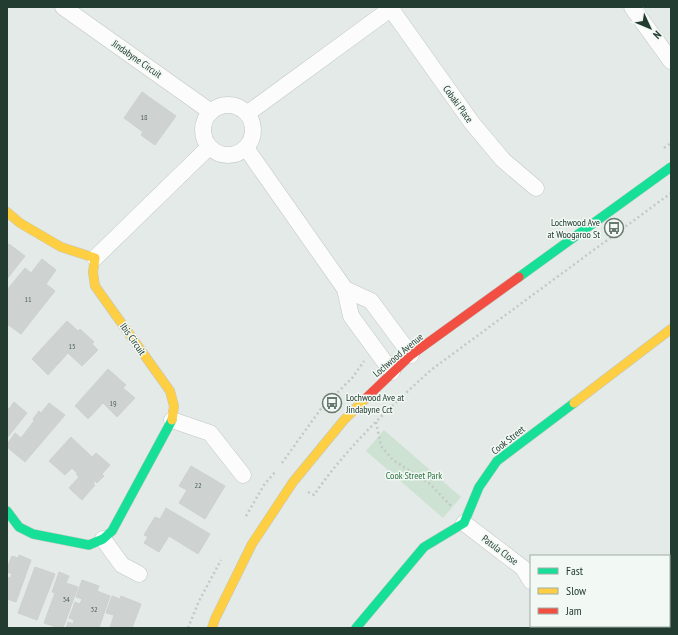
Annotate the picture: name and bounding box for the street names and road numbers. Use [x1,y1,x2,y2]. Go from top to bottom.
street label: Jindabyne Circuit [109,36,165,81]
street label: Cobaki Place [440,83,476,125]
street label: Ibis Circuit [117,320,149,358]
street label: Lochwood Avenue [370,330,426,380]
street label: Cook Street [488,423,528,457]
street label: Patula Close [479,532,521,568]

